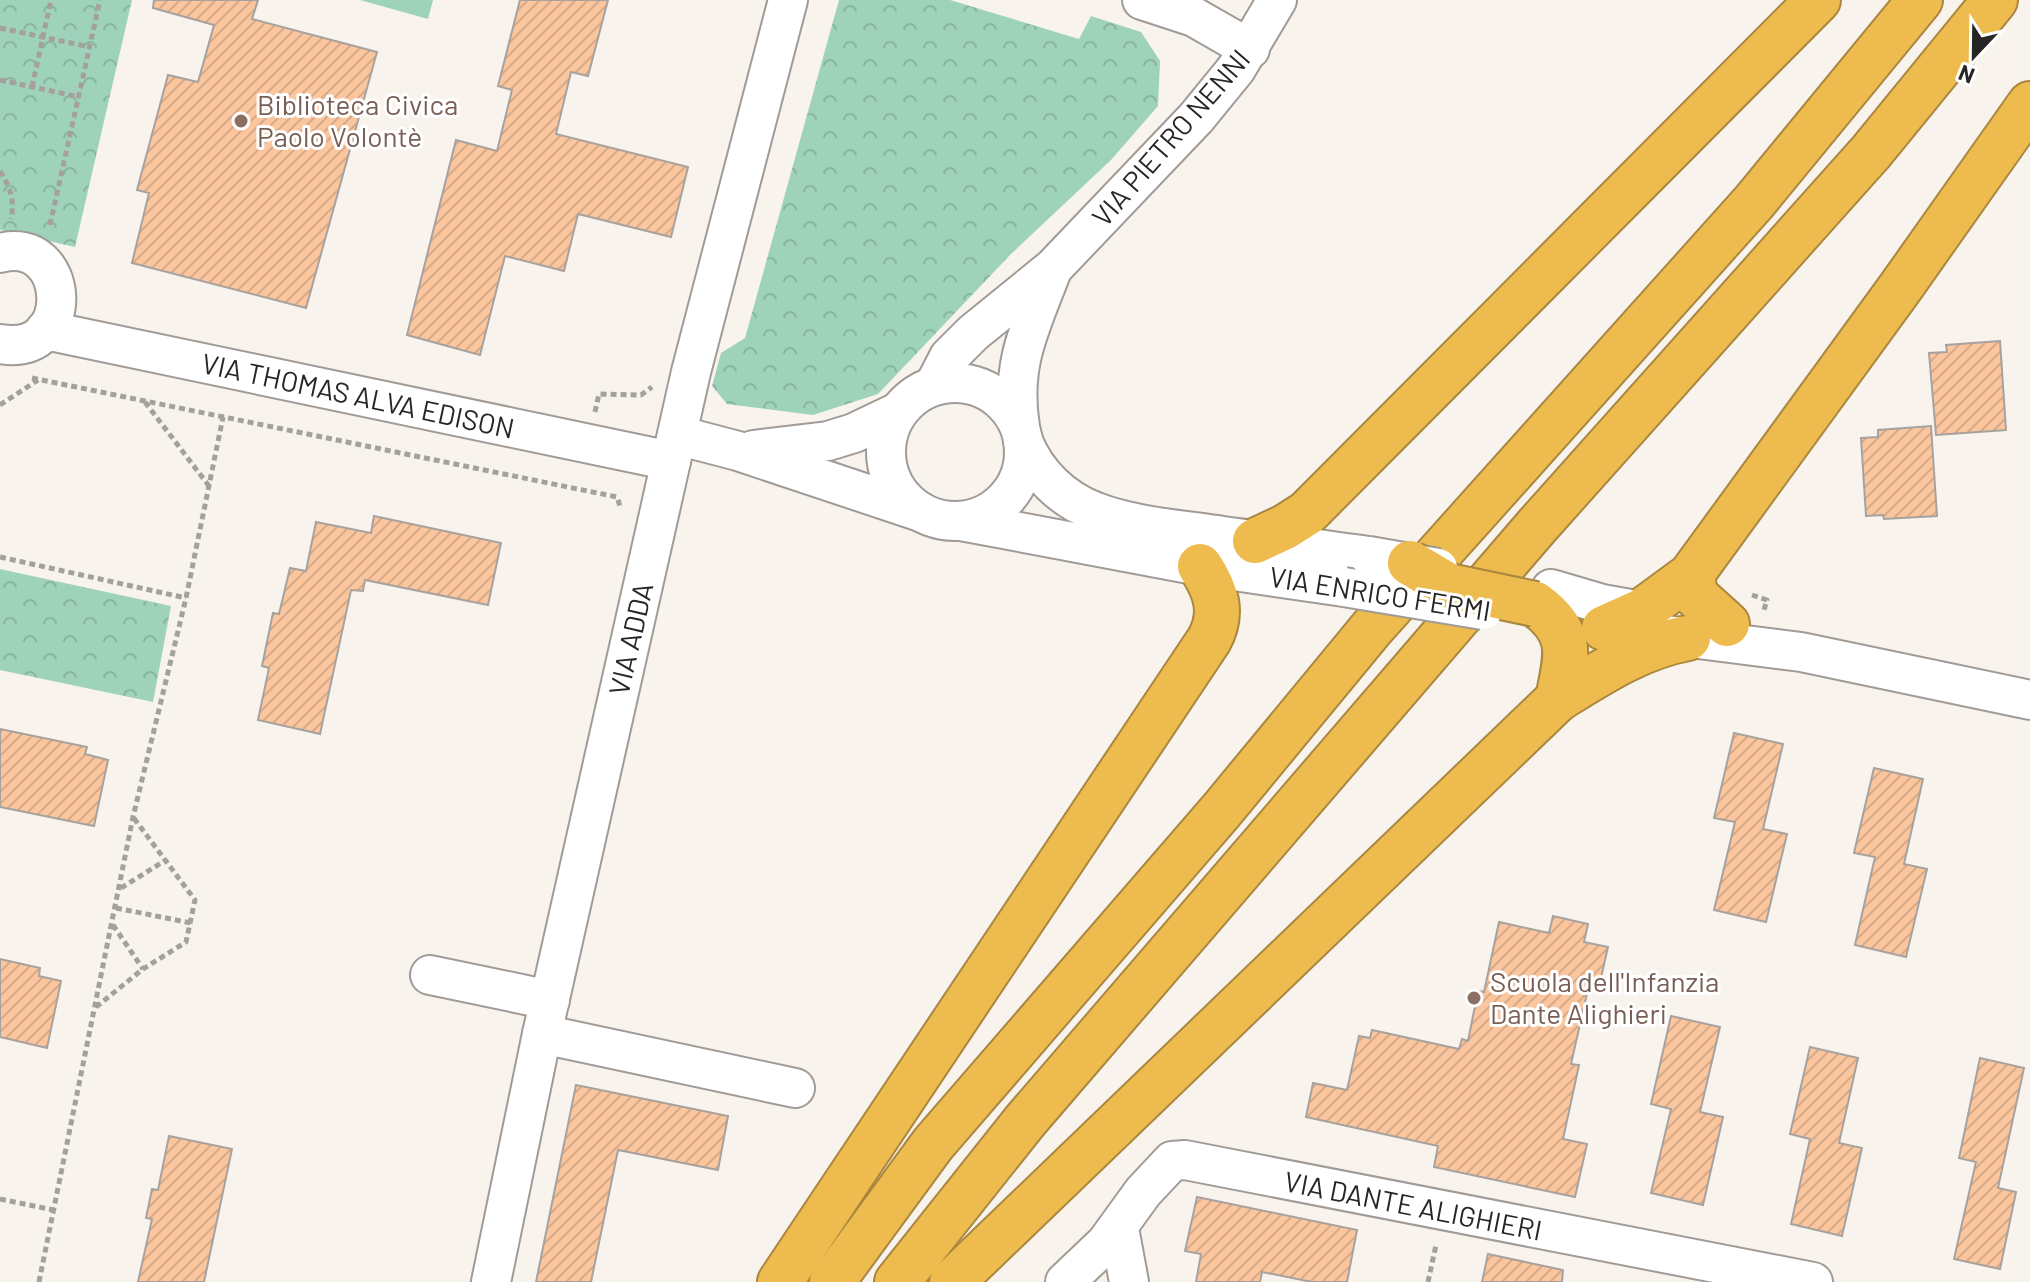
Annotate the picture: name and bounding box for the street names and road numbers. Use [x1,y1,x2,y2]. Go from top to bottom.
street label: VIA PIETRO NENNI [1084,42,1256,233]
street label: VIA THOMAS ALVA EDISON [199,345,518,445]
street label: VIA ENRICO FERMI [1267,559,1493,627]
street label: VIA ADDA [601,579,659,698]
street label: VIA DANTE ALIGHIERI [1282,1163,1545,1247]

